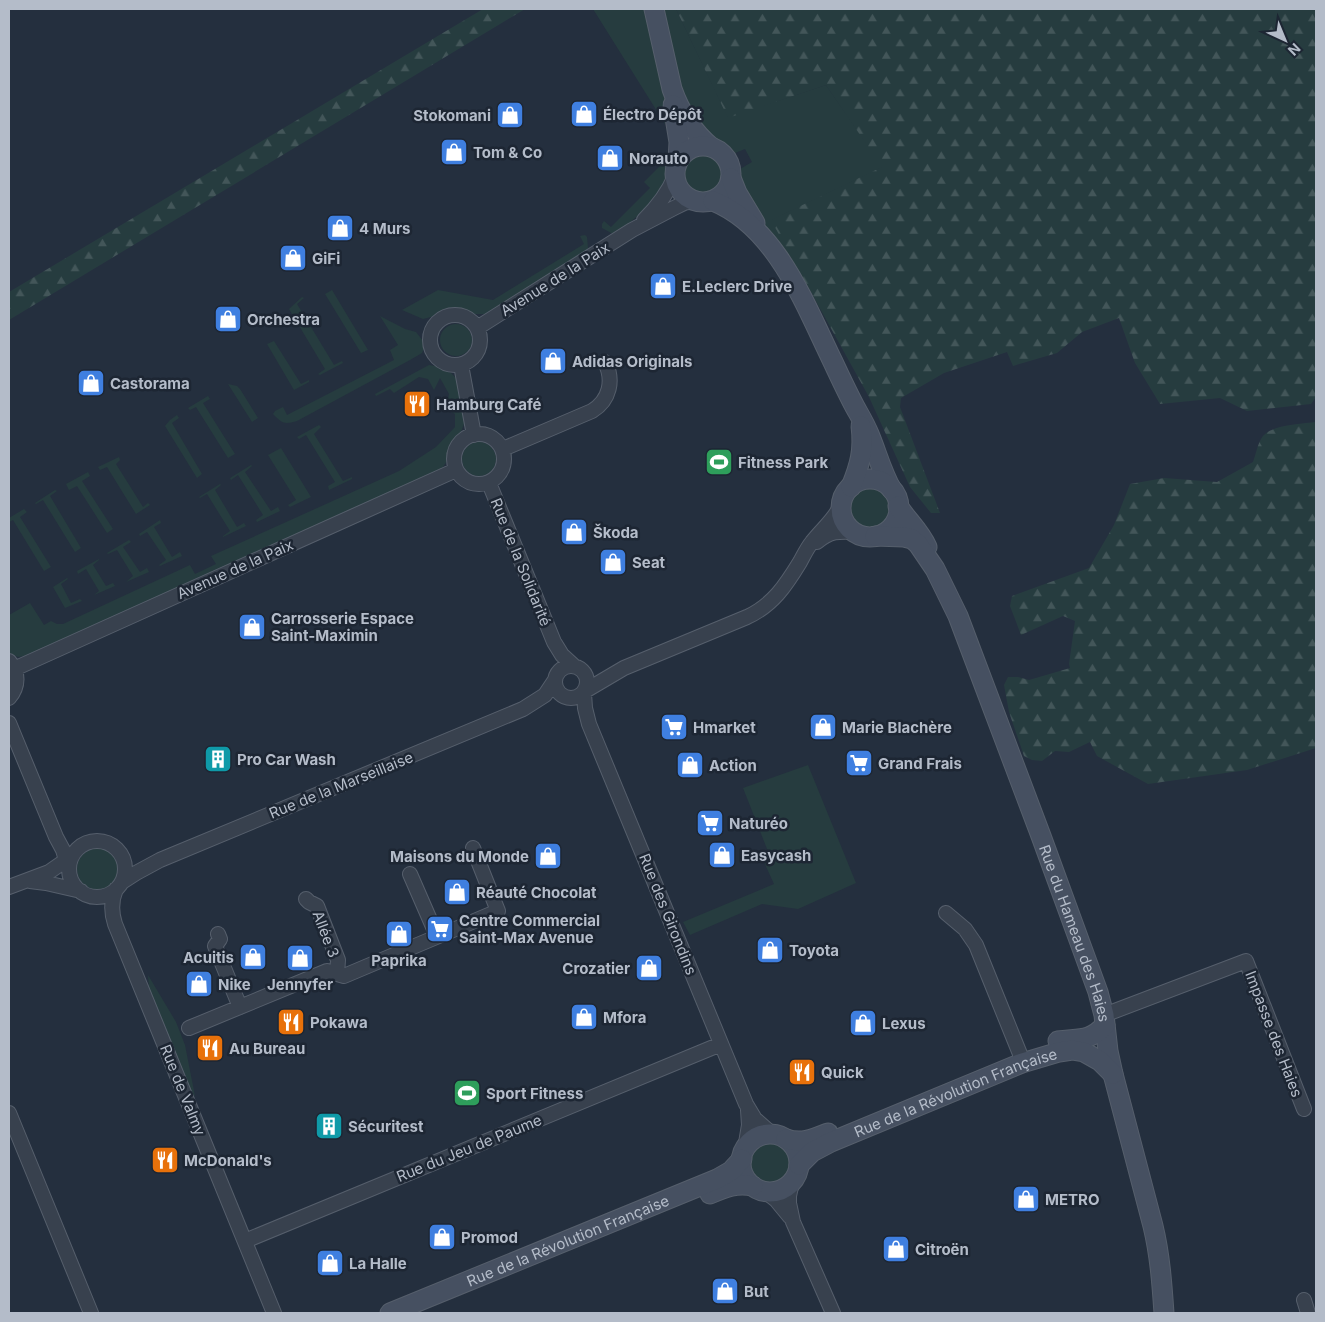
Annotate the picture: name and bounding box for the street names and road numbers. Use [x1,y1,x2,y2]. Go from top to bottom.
street label: Avenue de la Paix [497,238,613,320]
street label: Rue de la Solidarité [487,495,555,629]
street label: Avenue de la Paix [174,535,296,603]
street label: Rue de la Marseillaise [266,747,416,823]
street label: Rue du Hameau des Haies [1035,842,1114,1023]
street label: Rue des Girondins [635,851,701,978]
street label: Allée 3 [308,908,344,960]
street label: Impasse des Haies [1241,968,1307,1100]
street label: Rue de Valmy [156,1042,210,1139]
street label: Rue de la Révolution Française [851,1044,1059,1141]
street label: Rue du Jeu de Paume [394,1110,544,1186]
street label: Rue de la Révolution Française [464,1190,672,1290]

